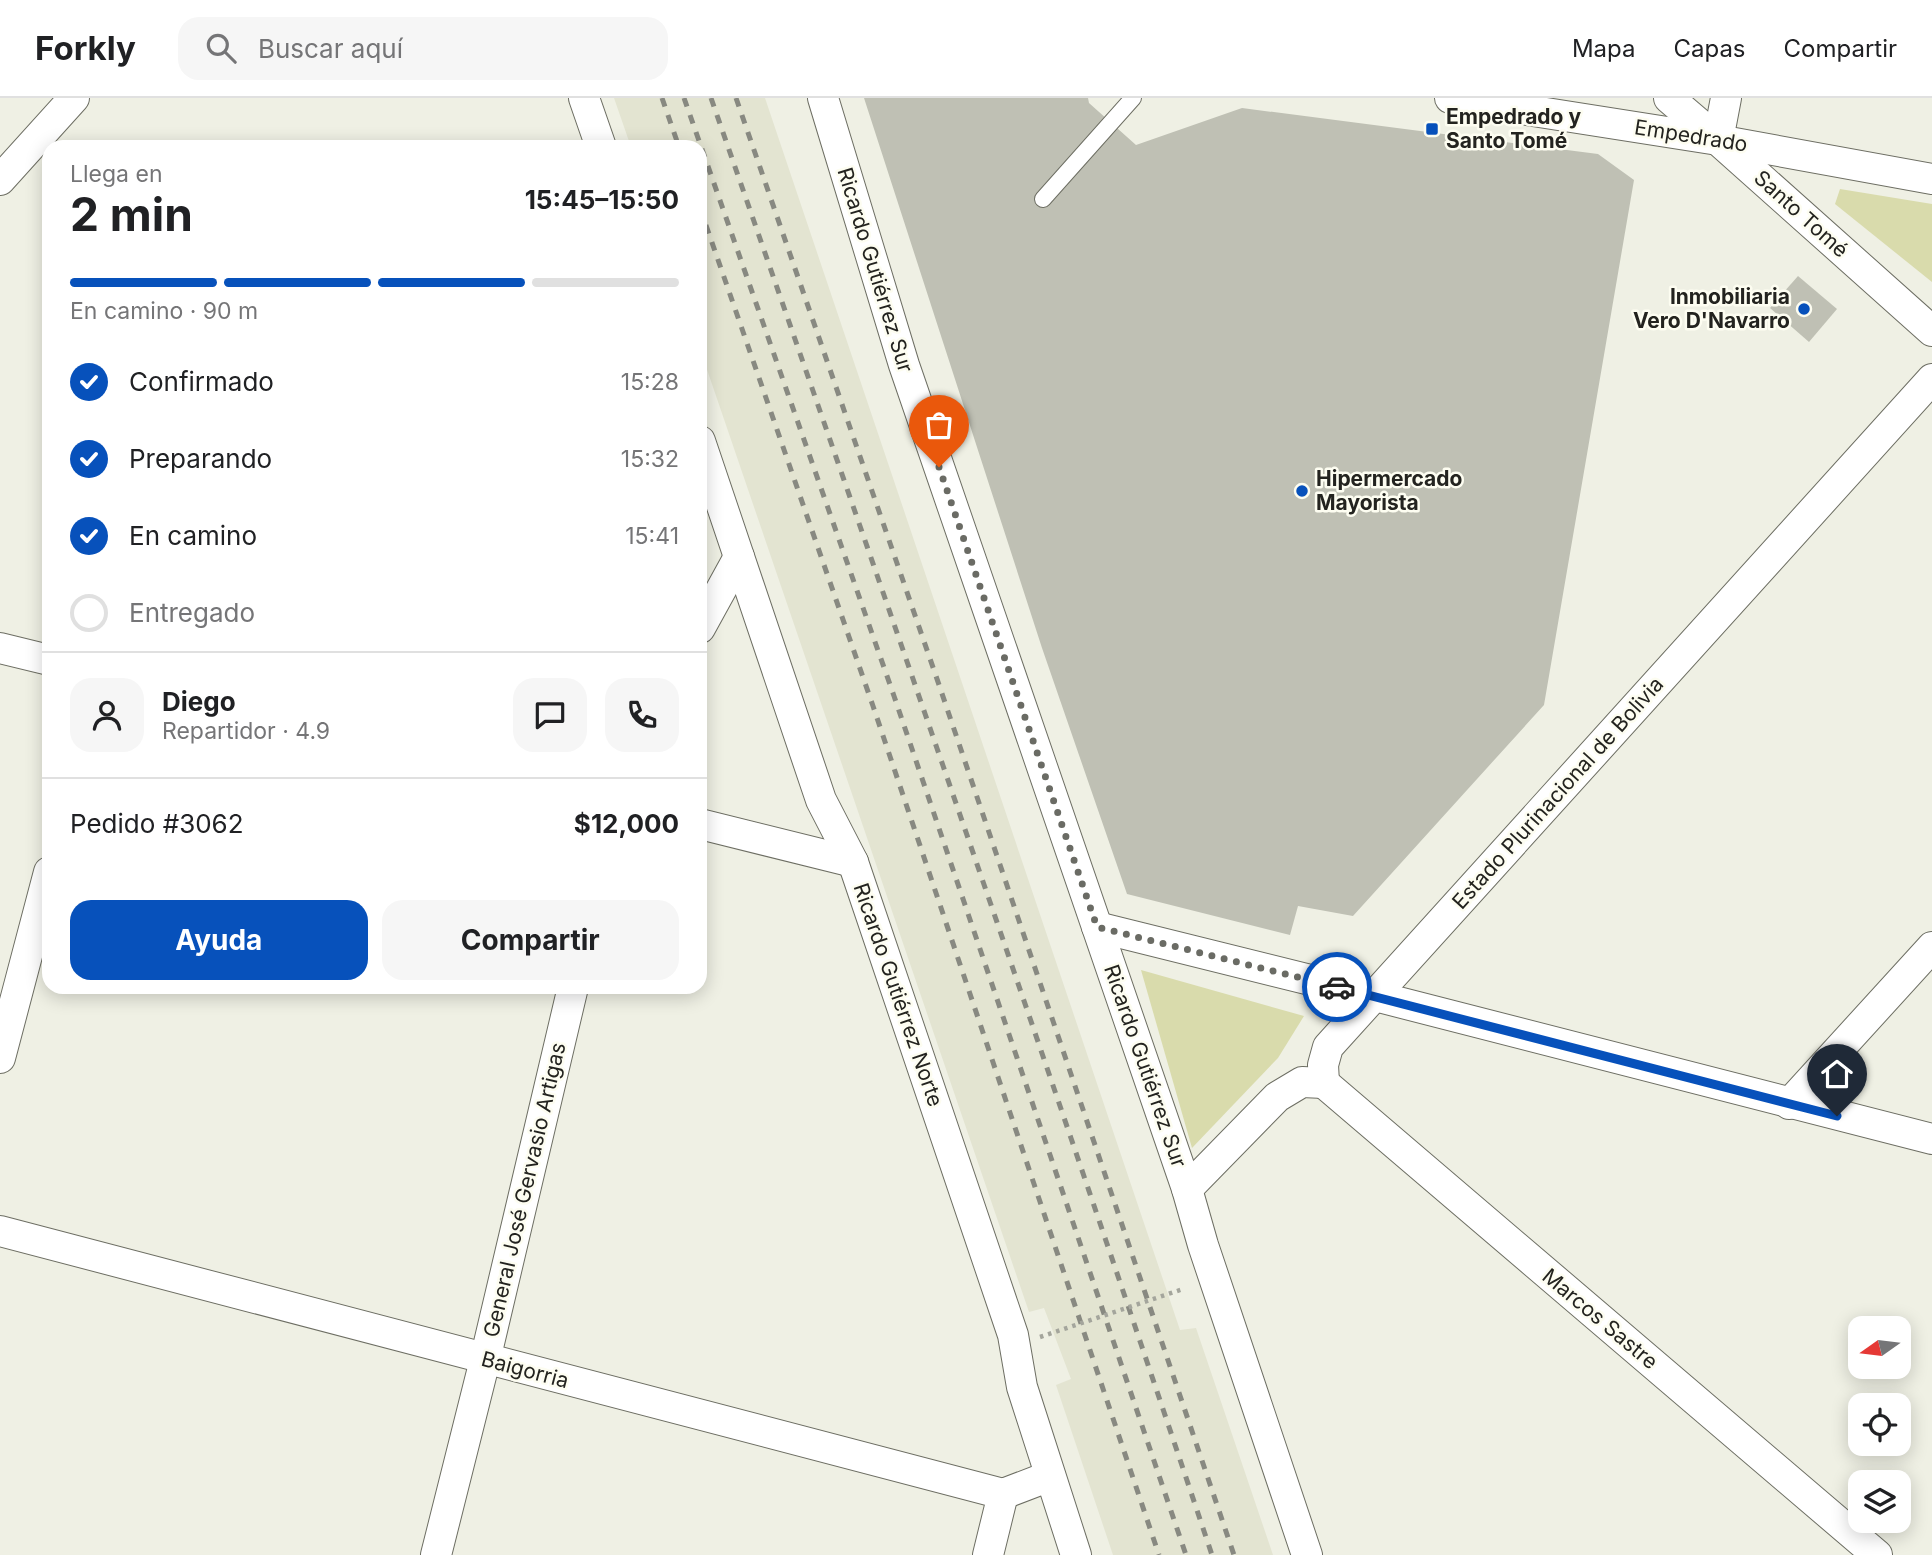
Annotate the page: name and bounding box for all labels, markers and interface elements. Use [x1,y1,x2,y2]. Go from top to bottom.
search box [178,17,668,80]
text: Forkly [35,28,136,68]
icon: search [202,29,240,67]
text: Buscar aquí [258,33,403,64]
text: Mapa [1572,34,1635,63]
text: Capas [1673,34,1746,63]
text: Compartir [1784,34,1897,63]
place label: Empedrado y Santo Tomé [1446,104,1581,153]
street label: Empedrado [1633,114,1749,157]
marker: Empedrado y Santo Tomé [1424,121,1440,137]
text: Llega en [70,160,162,188]
street label: Ricardo Gutiérrez Sur [832,164,919,375]
street label: Santo Tomé [1749,165,1854,262]
text: 15:45–15:50 [525,184,679,215]
text: 2 min [70,186,193,242]
place label: Inmobiliaria Vero D'Navarro [1633,284,1790,333]
text: En camino · 90 m [70,297,258,325]
marker: Inmobiliaria Vero D'Navarro [1796,301,1812,317]
icon: check [70,363,108,401]
text: Confirmado [129,366,274,397]
text: 15:28 [621,368,679,396]
pin [909,395,969,467]
icon: bag [920,406,958,444]
icon: check [70,440,108,478]
text: Preparando [129,443,272,474]
text: 15:32 [621,445,679,473]
place label: Hipermercado Mayorista [1316,466,1463,515]
marker: Hipermercado Mayorista [1294,483,1310,499]
icon: check [70,517,108,555]
text: En camino [129,520,257,551]
text: 15:41 [625,522,679,550]
text: Entregado [129,597,255,628]
street label: Estado Plurinacional de Bolivia [1447,672,1668,914]
button: person [70,678,144,752]
button: chat [513,678,587,752]
button: phone [605,678,679,752]
text: Diego [162,686,236,717]
text: Repartidor · 4.9 [162,717,330,745]
text: Pedido #3062 [70,808,244,839]
text: $12,000 [574,808,679,839]
street label: Ricardo Gutiérrez Norte [848,880,948,1110]
button: Ayuda [70,900,368,980]
button: Compartir [382,900,679,980]
courier [1302,952,1372,1022]
street label: Ricardo Gutiérrez Sur [1099,961,1192,1171]
icon: car [1318,968,1356,1006]
street label: General José Gervasio Artigas [478,1040,571,1340]
pin [1807,1044,1867,1116]
icon: home [1818,1055,1856,1093]
street label: Marcos Sastre [1538,1263,1663,1374]
north arrow [1848,1316,1911,1379]
map controls [1848,1316,1911,1533]
street label: Baigorria [479,1346,572,1393]
button: locate [1848,1393,1911,1456]
button: layers [1848,1470,1911,1533]

